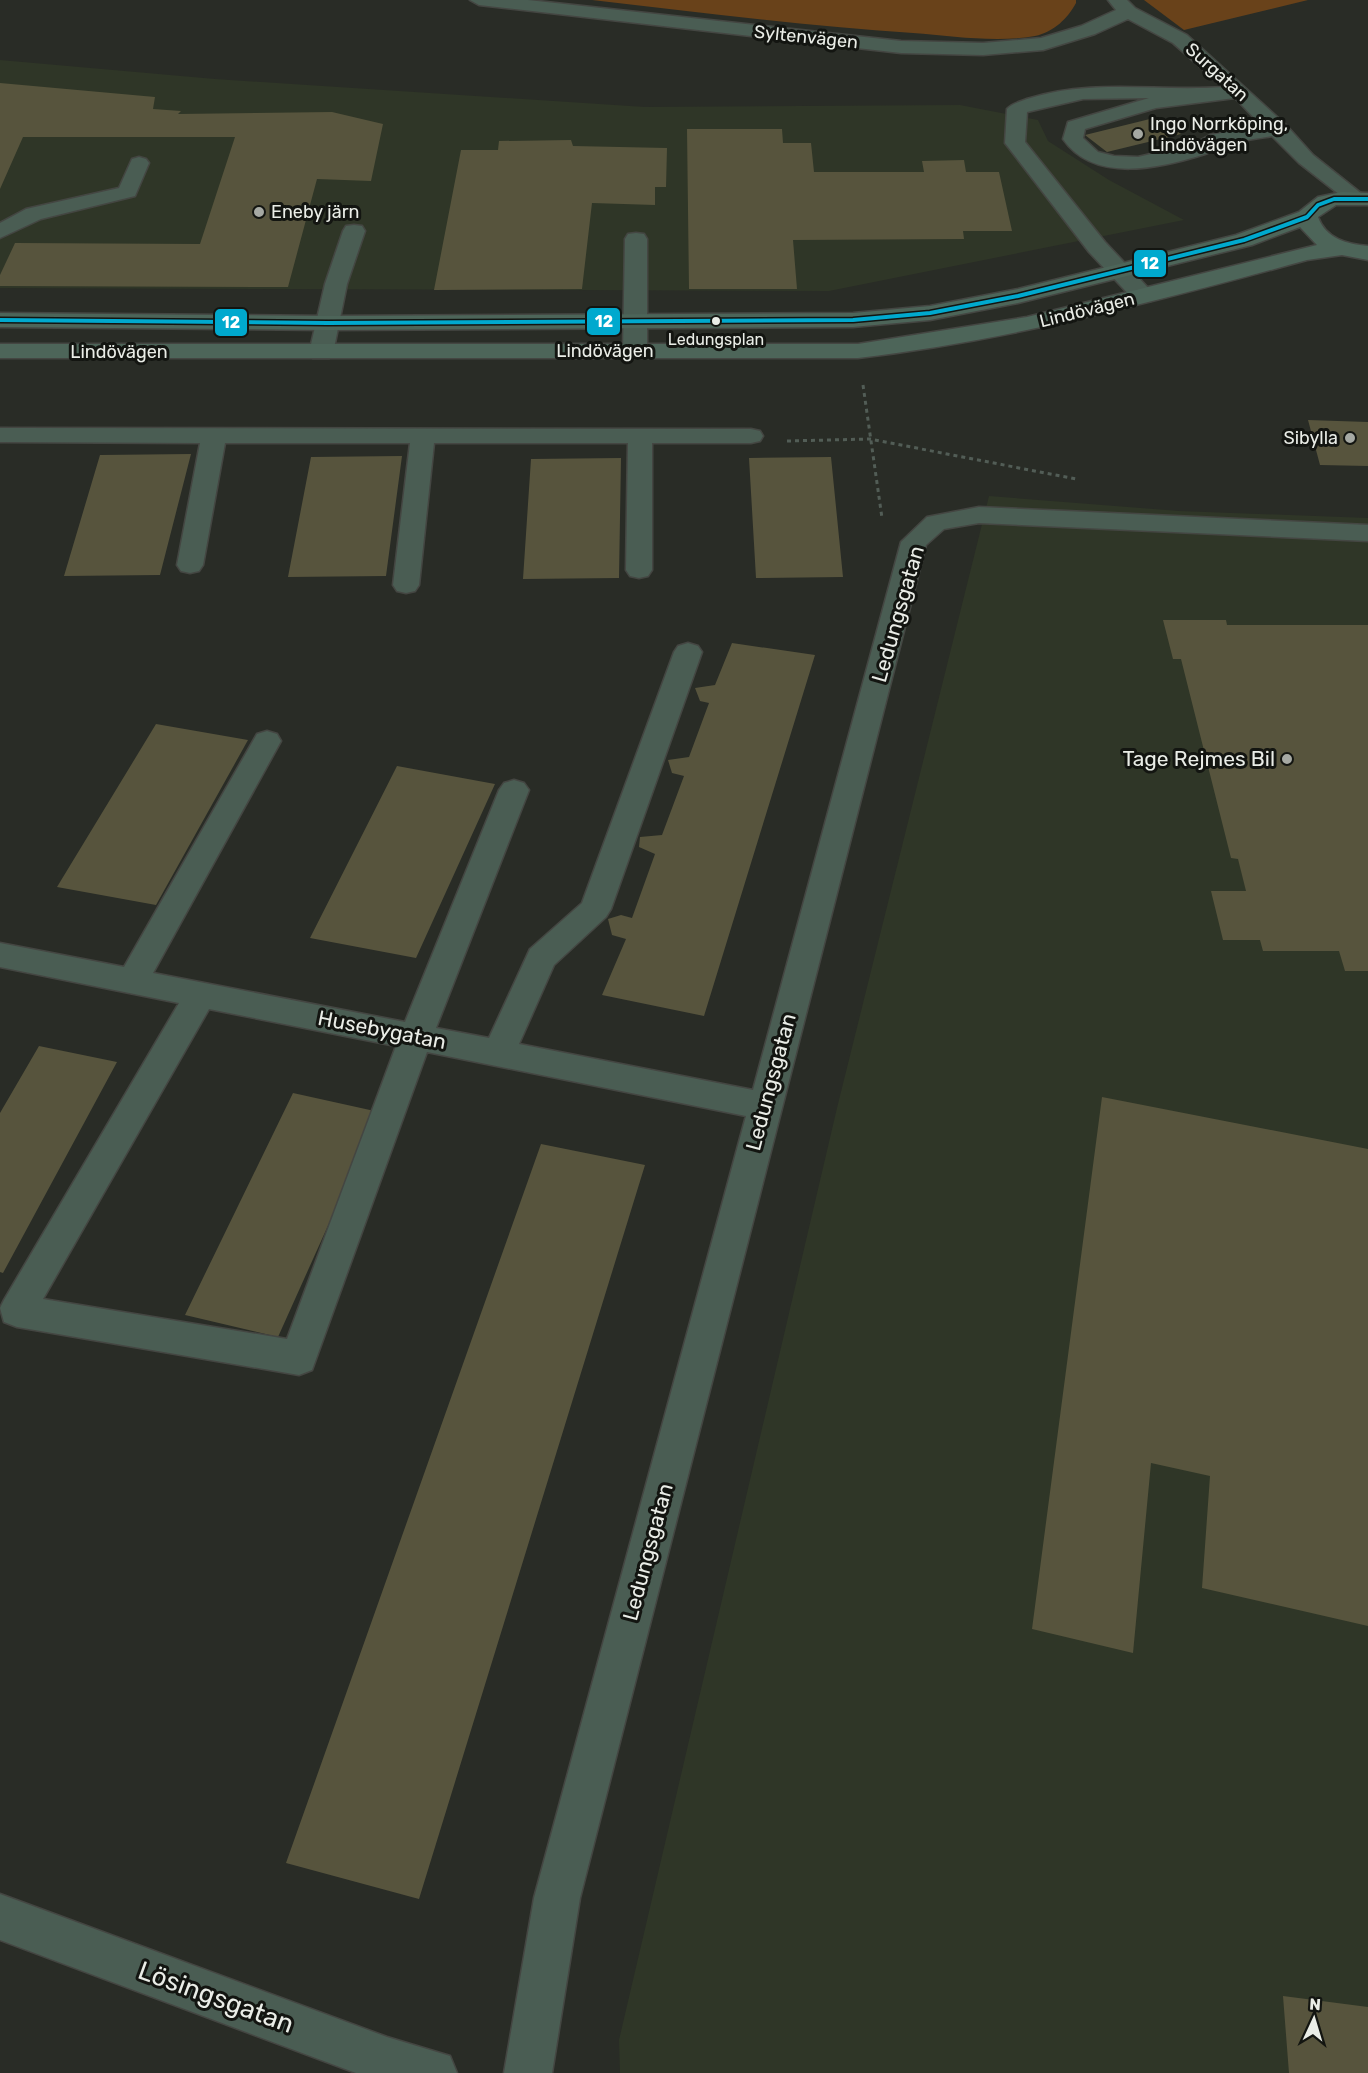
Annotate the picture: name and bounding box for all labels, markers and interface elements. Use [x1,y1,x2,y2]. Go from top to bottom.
street label: Syltenvägen [753,21,859,53]
street label: Surgatan [1181,38,1253,106]
place label: Ingo Norrköping, Lindövägen [1150,113,1288,156]
marker: Ingo Norrköping, Lindövägen [1131,127,1145,141]
place label: Eneby järn [271,201,359,223]
marker: Eneby järn [252,205,266,219]
line badge: 12 [1133,249,1167,278]
text: 12 [1141,254,1159,273]
street label: Lindövägen [1037,288,1137,332]
line badge: 12 [586,307,621,336]
line badge: 12 [214,308,248,337]
text: 12 [595,312,613,331]
text: 12 [222,313,240,332]
marker: Ledungsplan [710,315,722,327]
place label: Ledungsplan [668,330,764,349]
street label: Lindövägen [556,340,654,362]
street label: Lindövägen [70,341,168,363]
place label: Sibylla [1283,427,1338,449]
marker: Sibylla [1343,431,1357,445]
street label: Ledungsgatan [866,543,929,685]
place label: Tage Rejmes Bil [1123,746,1275,771]
marker: Tage Rejmes Bil [1280,752,1294,766]
street label: Husebygatan [316,1005,448,1054]
street label: Ledungsgatan [740,1011,801,1153]
street label: Ledungsgatan [617,1481,678,1623]
street label: Lösingsgatan [134,1955,298,2040]
north arrow [1284,1989,1344,2049]
text: N [1309,1995,1321,2014]

